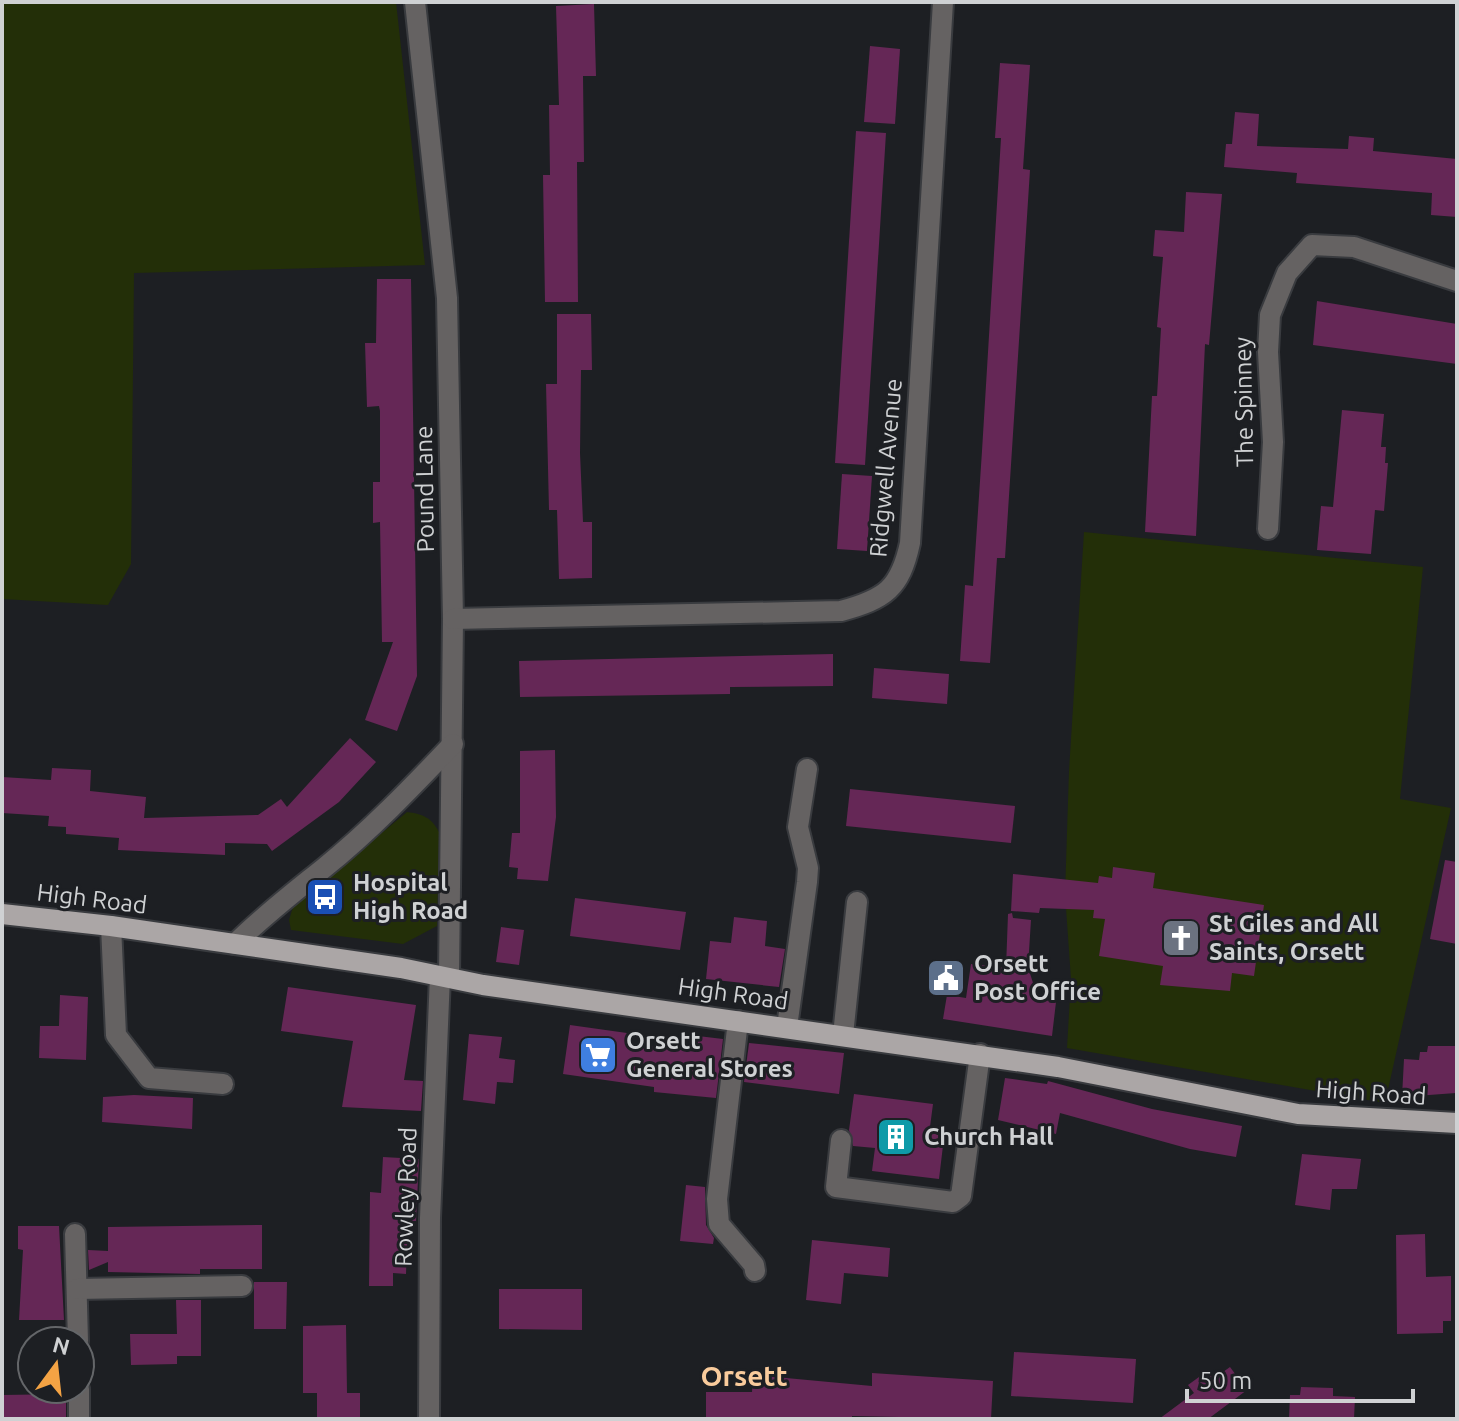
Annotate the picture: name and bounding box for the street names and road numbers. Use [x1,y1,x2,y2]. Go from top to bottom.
street label: The Spinney [1229,336,1258,467]
street label: Ridgwell Avenue [864,377,907,558]
street label: Pound Lane [410,425,439,553]
street label: High Road [35,878,149,919]
street label: High Road [676,972,790,1015]
street label: High Road [1315,1075,1427,1110]
street label: Rowley Road [390,1127,421,1267]

